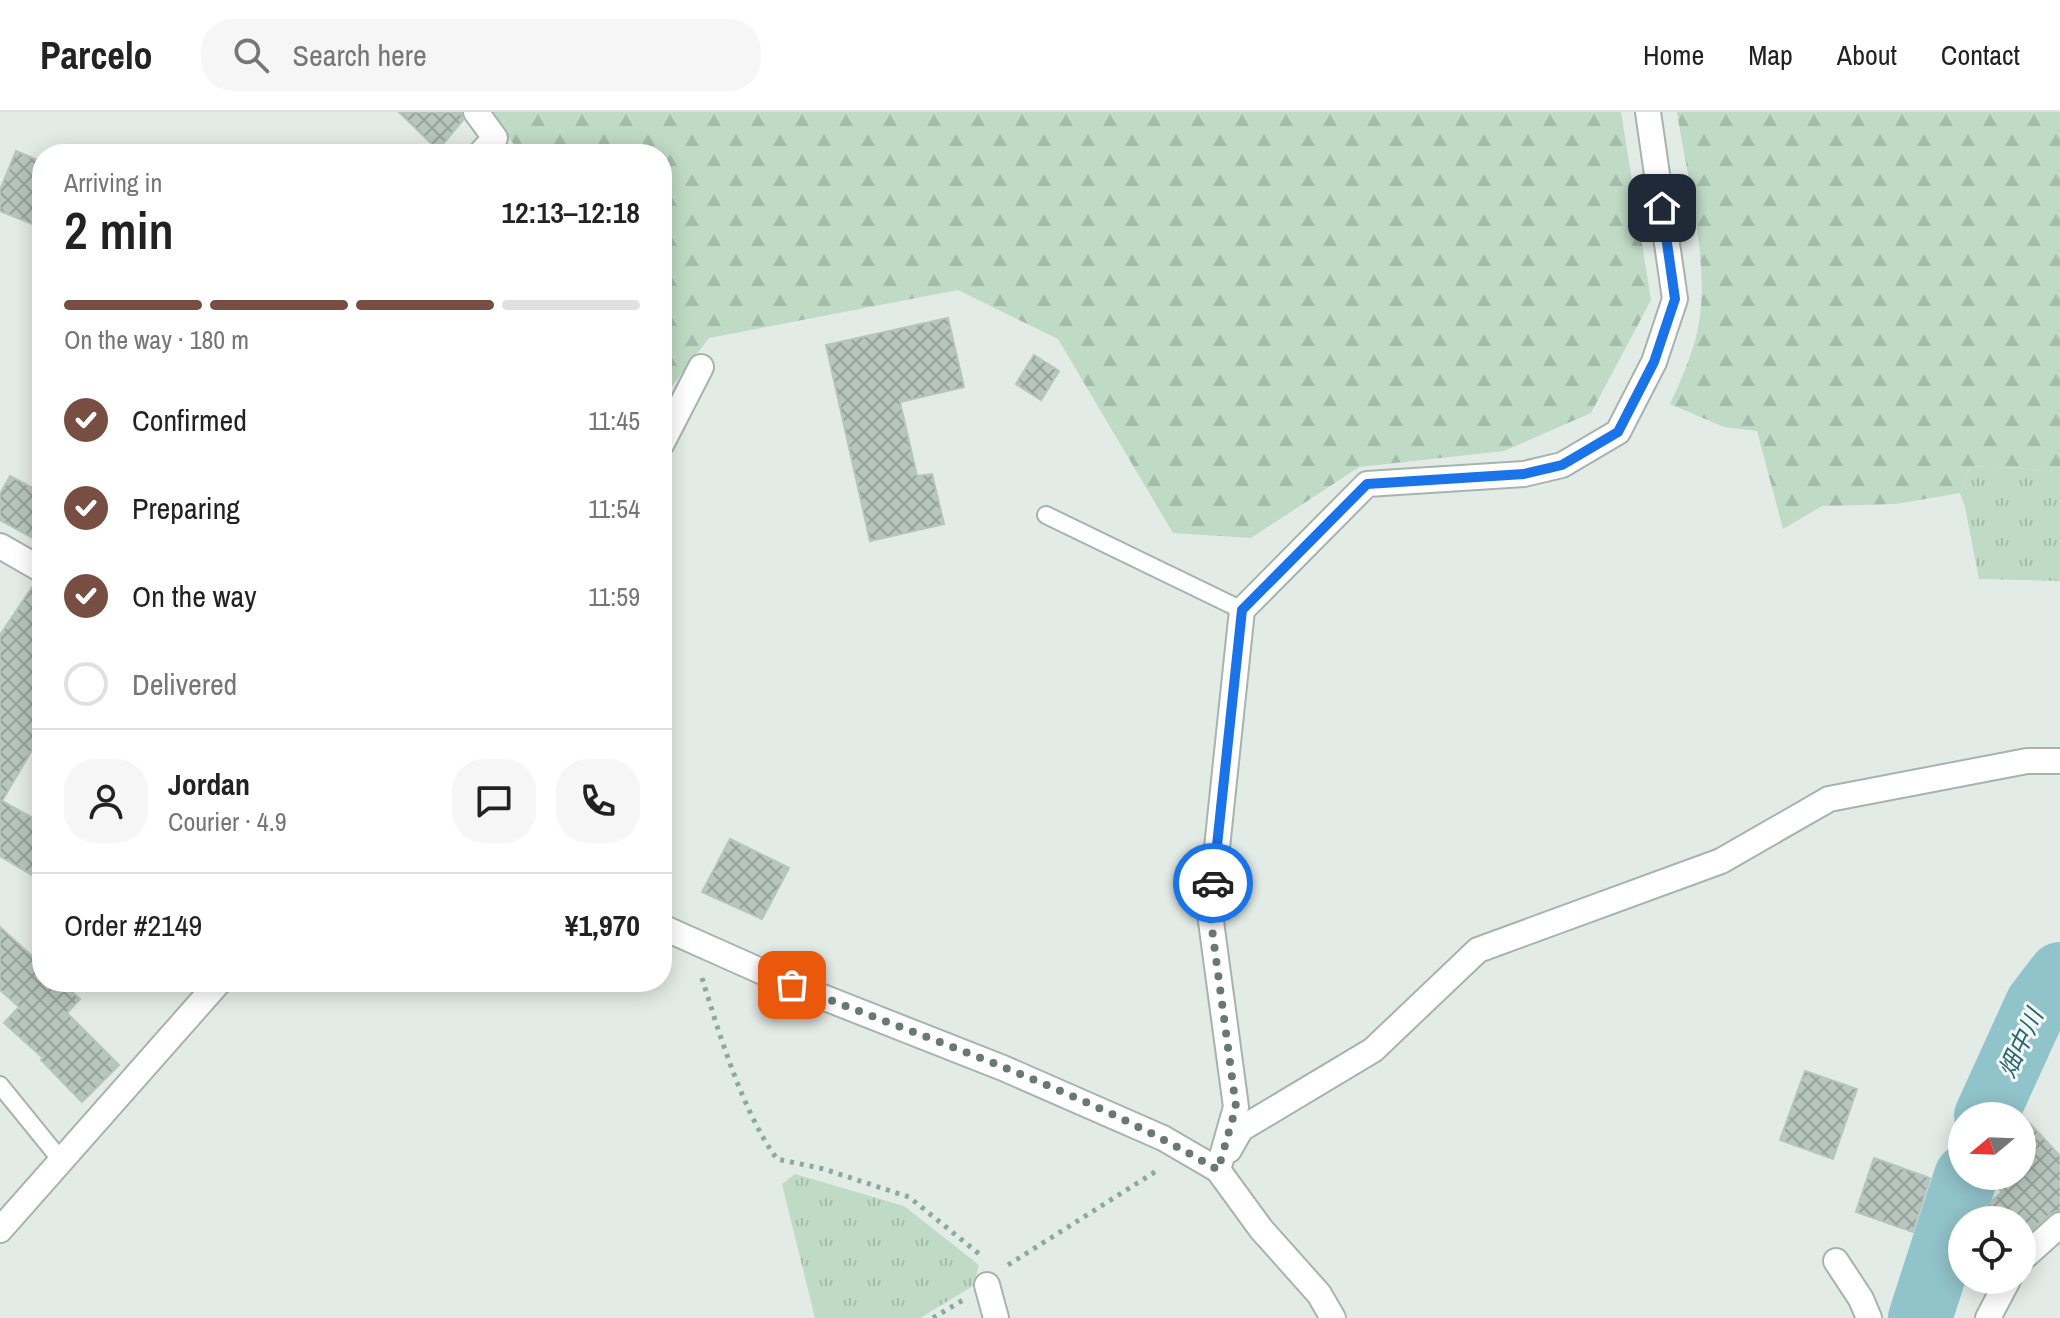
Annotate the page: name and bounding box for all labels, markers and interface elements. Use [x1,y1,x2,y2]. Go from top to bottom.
search box [201,19,761,91]
text: Parcelo [40,30,153,81]
icon: search [229,33,273,77]
text: Search here [293,35,427,75]
text: Home [1643,36,1704,74]
text: Map [1748,36,1793,74]
text: About [1837,36,1897,74]
text: Contact [1941,36,2020,74]
text: Arriving in [64,165,162,200]
pin [1628,174,1696,242]
icon: home [1640,186,1684,230]
text: 12:13–12:18 [501,192,640,232]
text: 2 min [64,195,174,265]
text: On the way · 180 m [64,322,249,357]
icon: check [64,398,108,442]
text: Confirmed [132,400,247,440]
text: 11:45 [588,403,640,438]
icon: check [64,486,108,530]
text: Preparing [132,488,240,528]
text: 11:54 [588,491,640,526]
icon: check [64,574,108,618]
text: On the way [132,576,256,616]
text: 11:59 [588,579,640,614]
text: Delivered [132,664,237,704]
button: person [64,759,148,843]
button: chat [452,759,536,843]
button: phone [556,759,640,843]
text: Jordan [168,764,250,804]
text: Courier · 4.9 [168,804,287,839]
courier [1173,843,1253,923]
icon: car [1191,861,1235,905]
text: Order #2149 [64,905,202,945]
text: ¥1,970 [565,905,640,945]
pin [758,951,826,1019]
icon: bag [770,963,814,1007]
water label: 畑中川 [1990,1001,2051,1082]
north arrow [1948,1102,2036,1190]
map controls [1948,1102,2036,1294]
button: locate [1948,1206,2036,1294]

